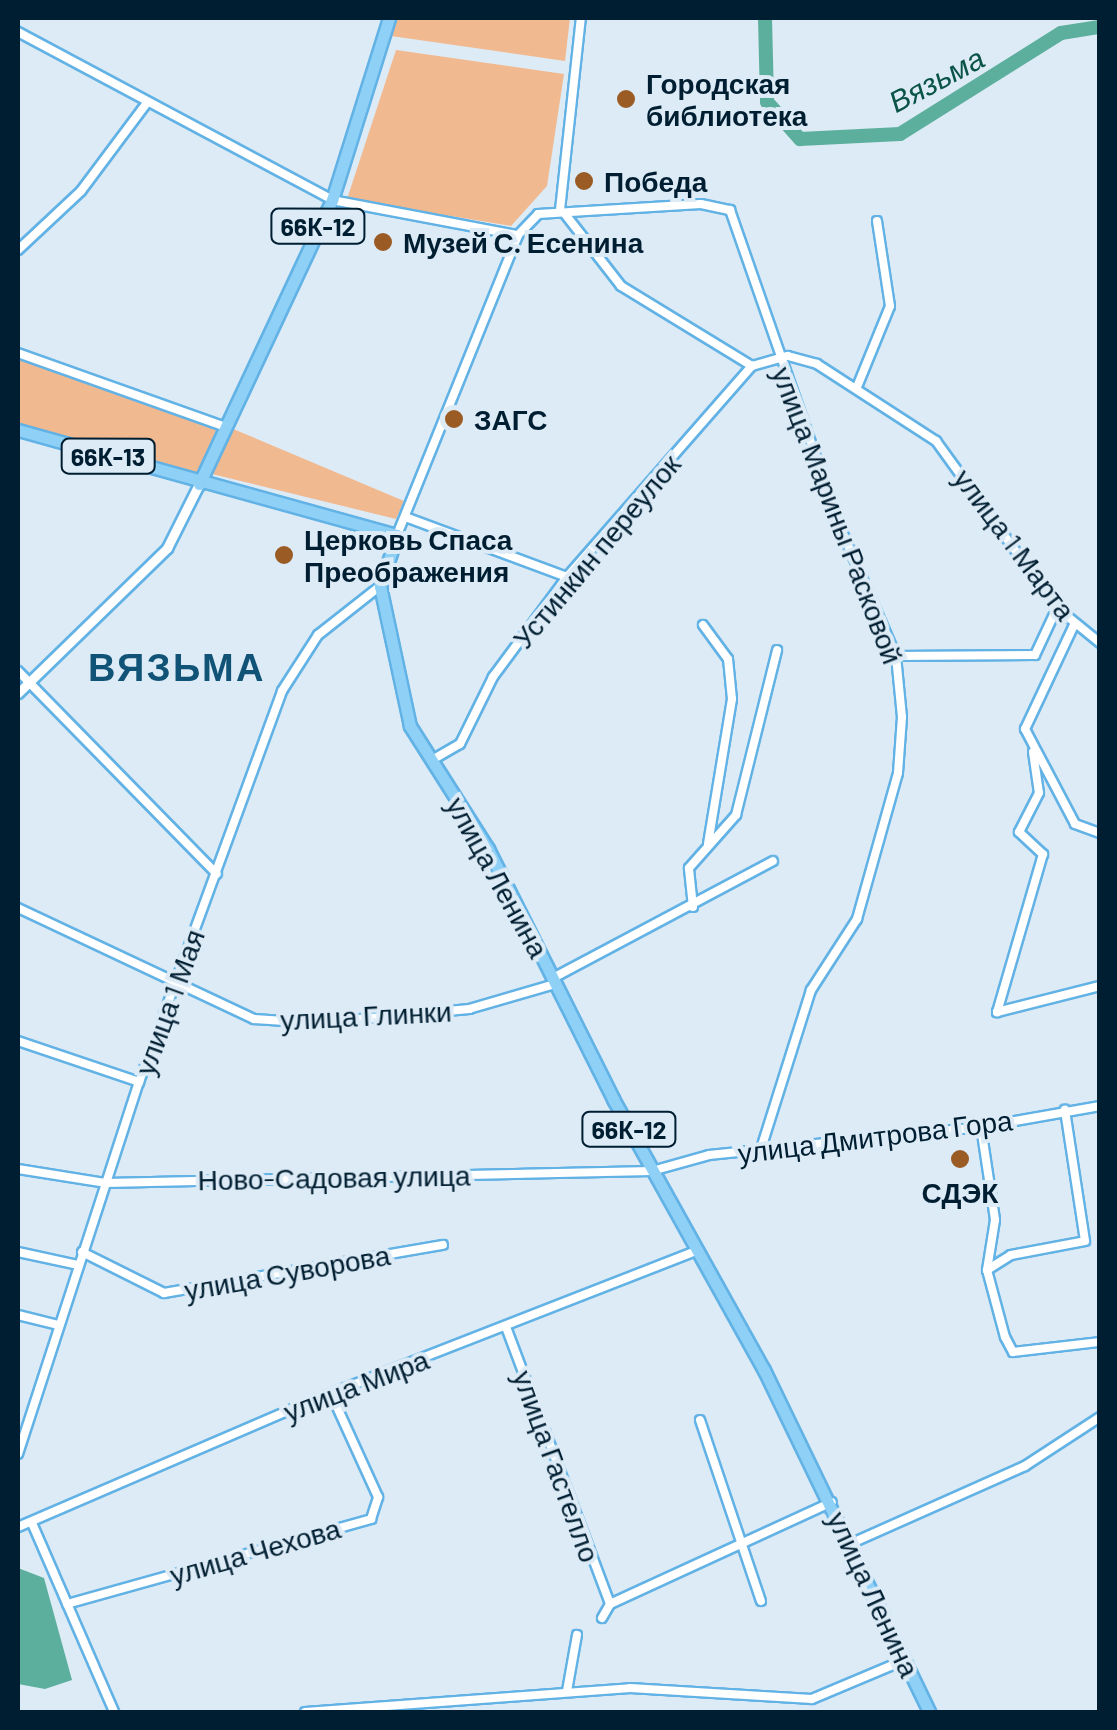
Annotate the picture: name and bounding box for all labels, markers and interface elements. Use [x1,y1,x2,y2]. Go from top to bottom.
water label: Вязьма [882,39,990,119]
place label: Городская библиотека [646,66,807,132]
marker: Городская библиотека [615,88,637,110]
place label: Победа [604,164,707,198]
marker: Победа [573,170,595,192]
road number: 66К-12 [268,206,368,246]
place label: Музей С. Есенина [403,225,643,259]
marker: Музей С. Есенина [372,231,394,253]
street label: улица Марины Расковой [766,362,910,668]
place label: ЗАГС [474,402,547,436]
marker: ЗАГС [443,408,465,430]
road number: 66К-13 [61,436,156,476]
street label: Устинкин переулок [505,447,687,655]
street label: улица 1 Марта [947,462,1083,626]
place label: Церковь Спаса Преображения [304,522,512,588]
marker: Церковь Спаса Преображения [273,544,295,566]
district label: ВЯЗЬМА [88,644,266,690]
street label: улица Ленина [440,791,556,963]
street label: улица 1 Мая [127,925,211,1079]
street label: улица Глинки [279,994,453,1036]
street label: улица Дмитрова Гора [736,1102,1014,1170]
road number: 66К-12 [579,1109,679,1149]
marker: СДЭК [949,1148,971,1170]
street label: Ново-Садовая улица [197,1158,471,1196]
place label: СДЭК [922,1175,998,1209]
street label: улица Суворова [182,1237,392,1307]
street label: улица Мира [279,1342,433,1428]
street label: улица Гастелло [507,1366,607,1566]
street label: улица Ленина [821,1506,927,1682]
street label: улица Чехова [166,1511,344,1591]

